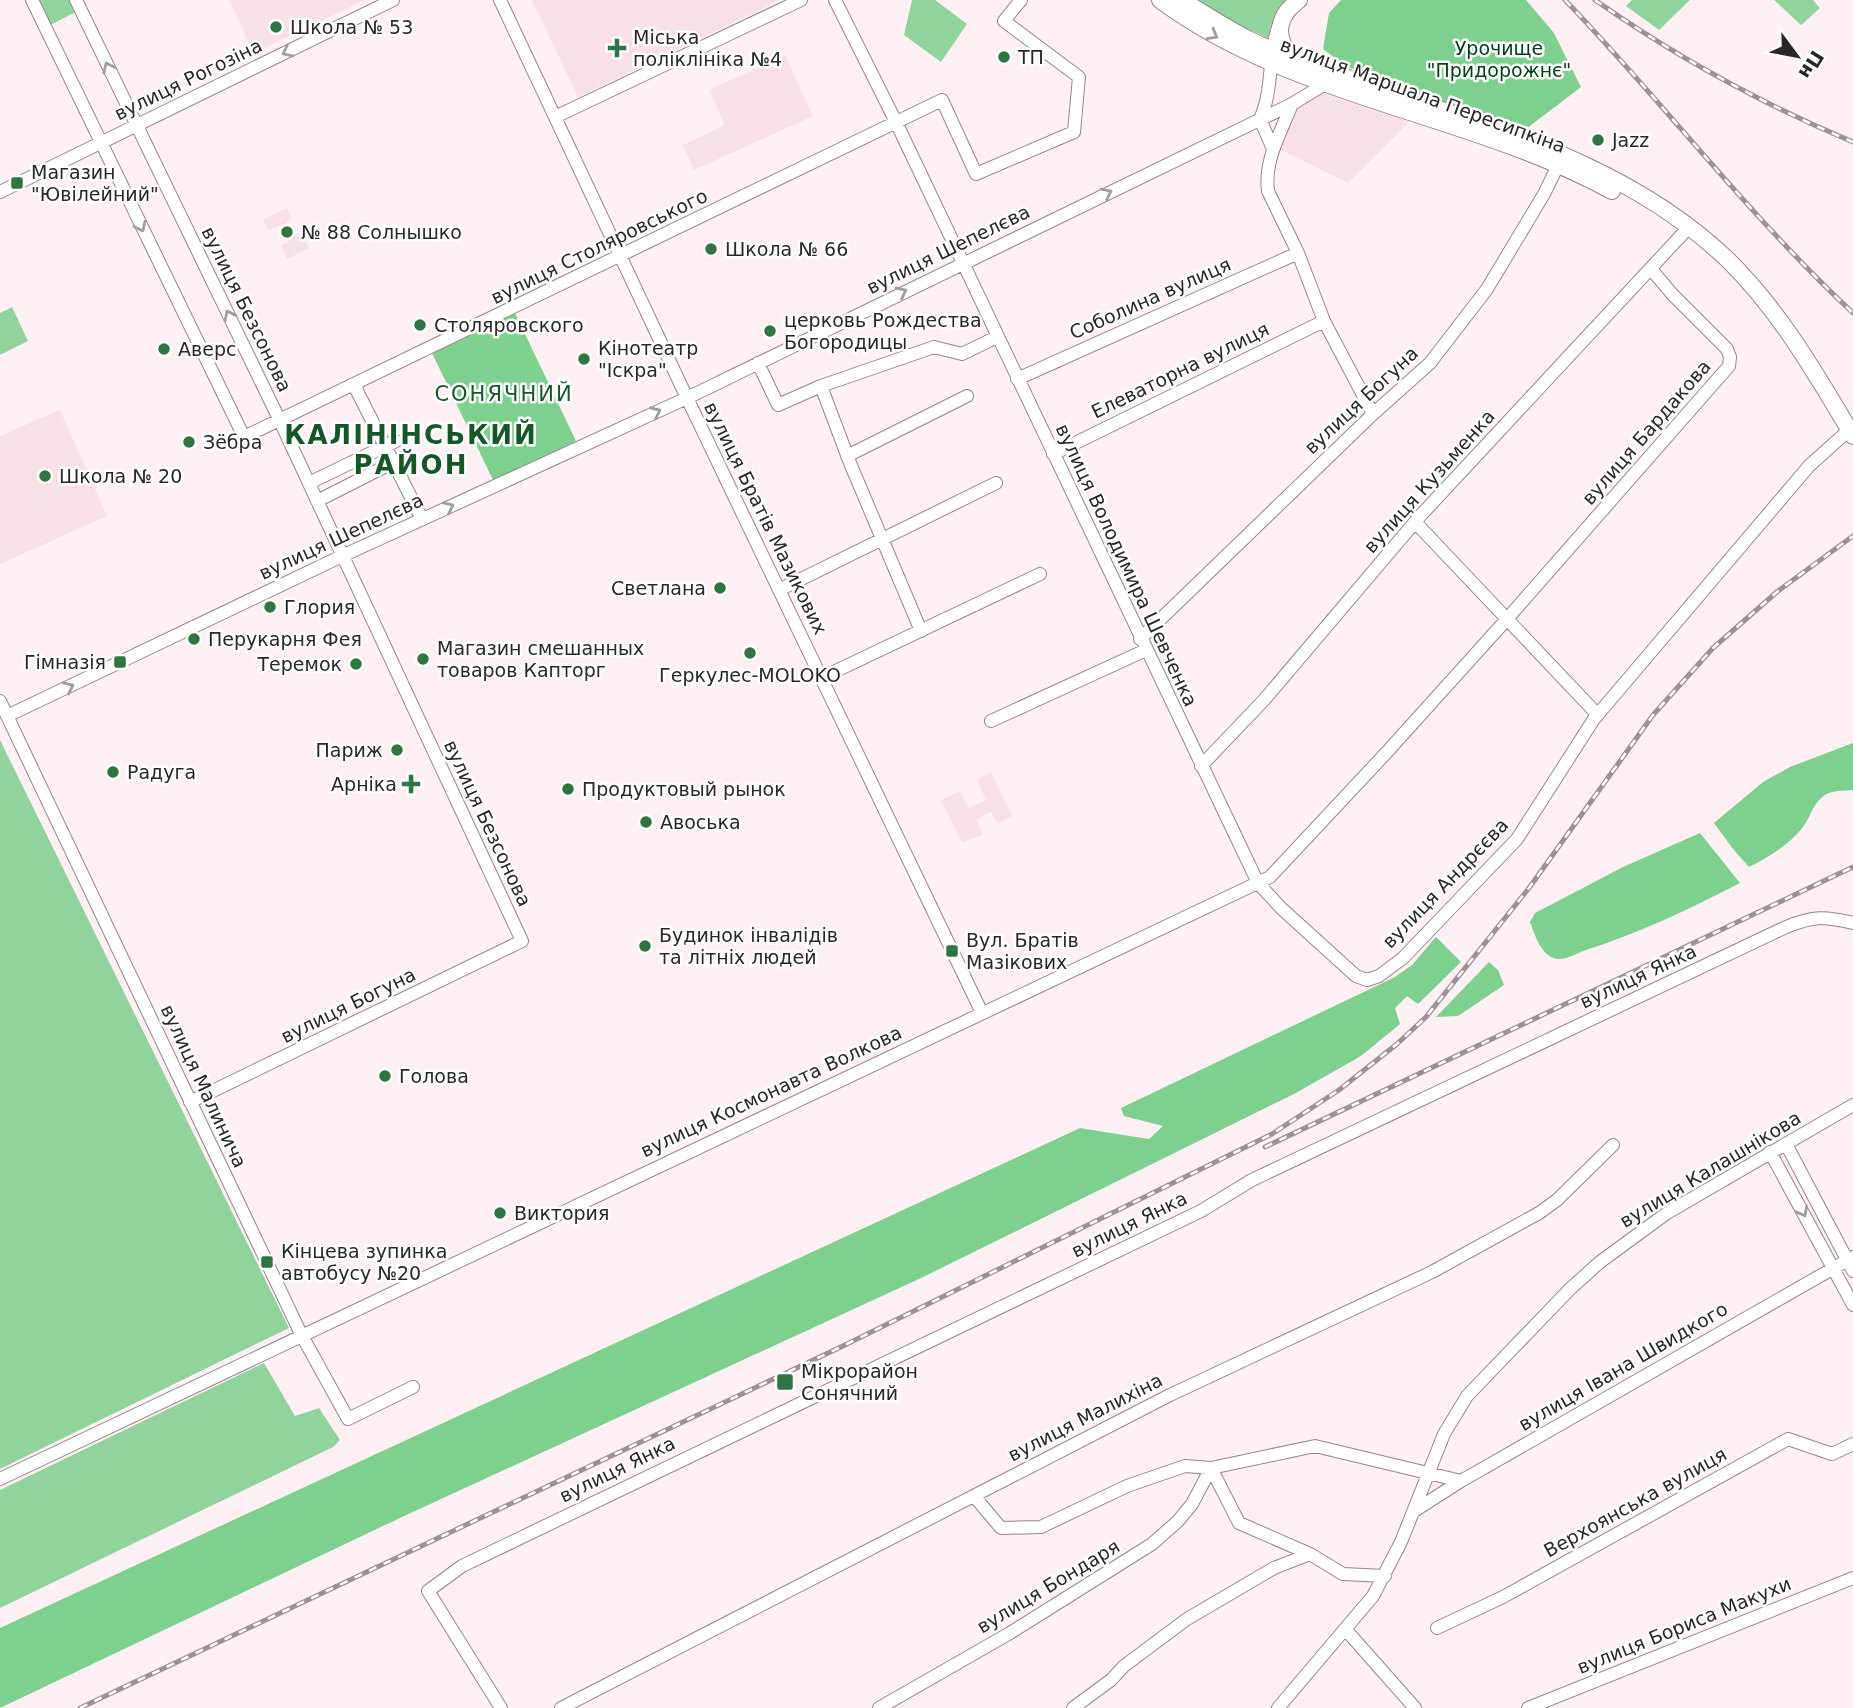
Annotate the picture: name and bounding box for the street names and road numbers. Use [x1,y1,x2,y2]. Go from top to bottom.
street label: вулиця Маршала Пересипкіна [1277,33,1569,157]
street label: вулиця Рогозіна [111,34,265,124]
street label: вулиця Столяровського [487,184,711,308]
street label: вулиця Шепелєва [863,200,1033,298]
street label: вулиця Безсонова [197,223,297,395]
street label: Соболина вулиця [1066,253,1234,343]
street label: Елеваторна вулиця [1088,317,1272,423]
street label: вулиця Богуна [1300,342,1422,458]
street label: вулиця Бардакова [1577,355,1715,509]
street label: вулиця Братів Мазикових [700,398,832,638]
street label: вулиця Кузьменка [1359,405,1499,557]
street label: вулиця Володимира Шевченка [1052,420,1202,710]
street label: вулиця Шепелєва [255,488,427,584]
street label: вулиця Безсонова [440,736,536,910]
street label: вулиця Андрєєва [1377,814,1513,952]
street label: вулиця Янка [1576,939,1700,1013]
street label: вулиця Богуна [277,963,419,1047]
street label: вулиця Малинича [157,1001,251,1171]
street label: вулиця Космонавта Волкова [637,1021,905,1161]
street label: вулиця Калашнікова [1615,1106,1805,1232]
street label: вулиця Янка [1068,1186,1190,1262]
street label: вулиця Івана Швидкого [1515,1297,1731,1435]
street label: вулиця Малихіна [1004,1369,1166,1465]
street label: вулиця Янка [556,1431,678,1507]
street label: Верхоянська вулиця [1540,1443,1730,1561]
street label: вулиця Бондаря [973,1535,1123,1637]
street label: вулиця Бориса Макухи [1574,1572,1794,1678]

